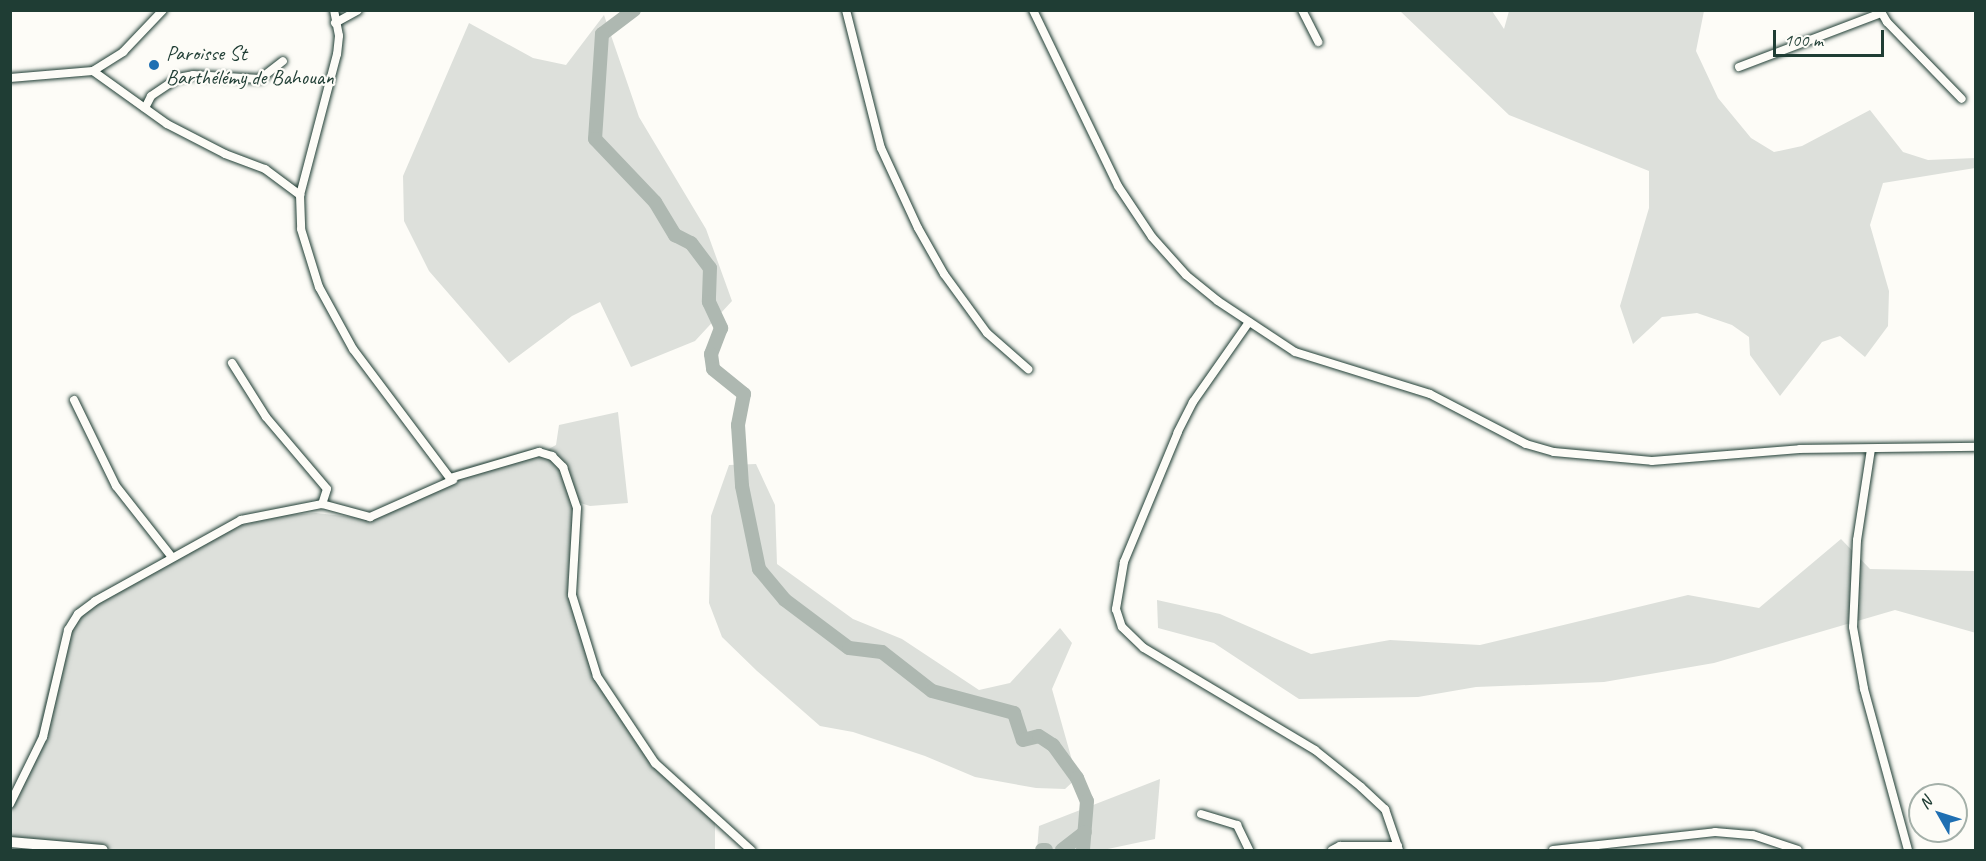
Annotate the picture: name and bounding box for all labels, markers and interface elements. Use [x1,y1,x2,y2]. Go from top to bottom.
scale bar [1776,18,1887,56]
text: 100 m [1784,29,1823,51]
place label: Paroisse St Barthélémy de Bahouan [166,40,335,90]
marker: Paroisse St Barthélémy de Bahouan [147,58,161,72]
north arrow [1908,783,1968,843]
text: N [1915,793,1936,813]

